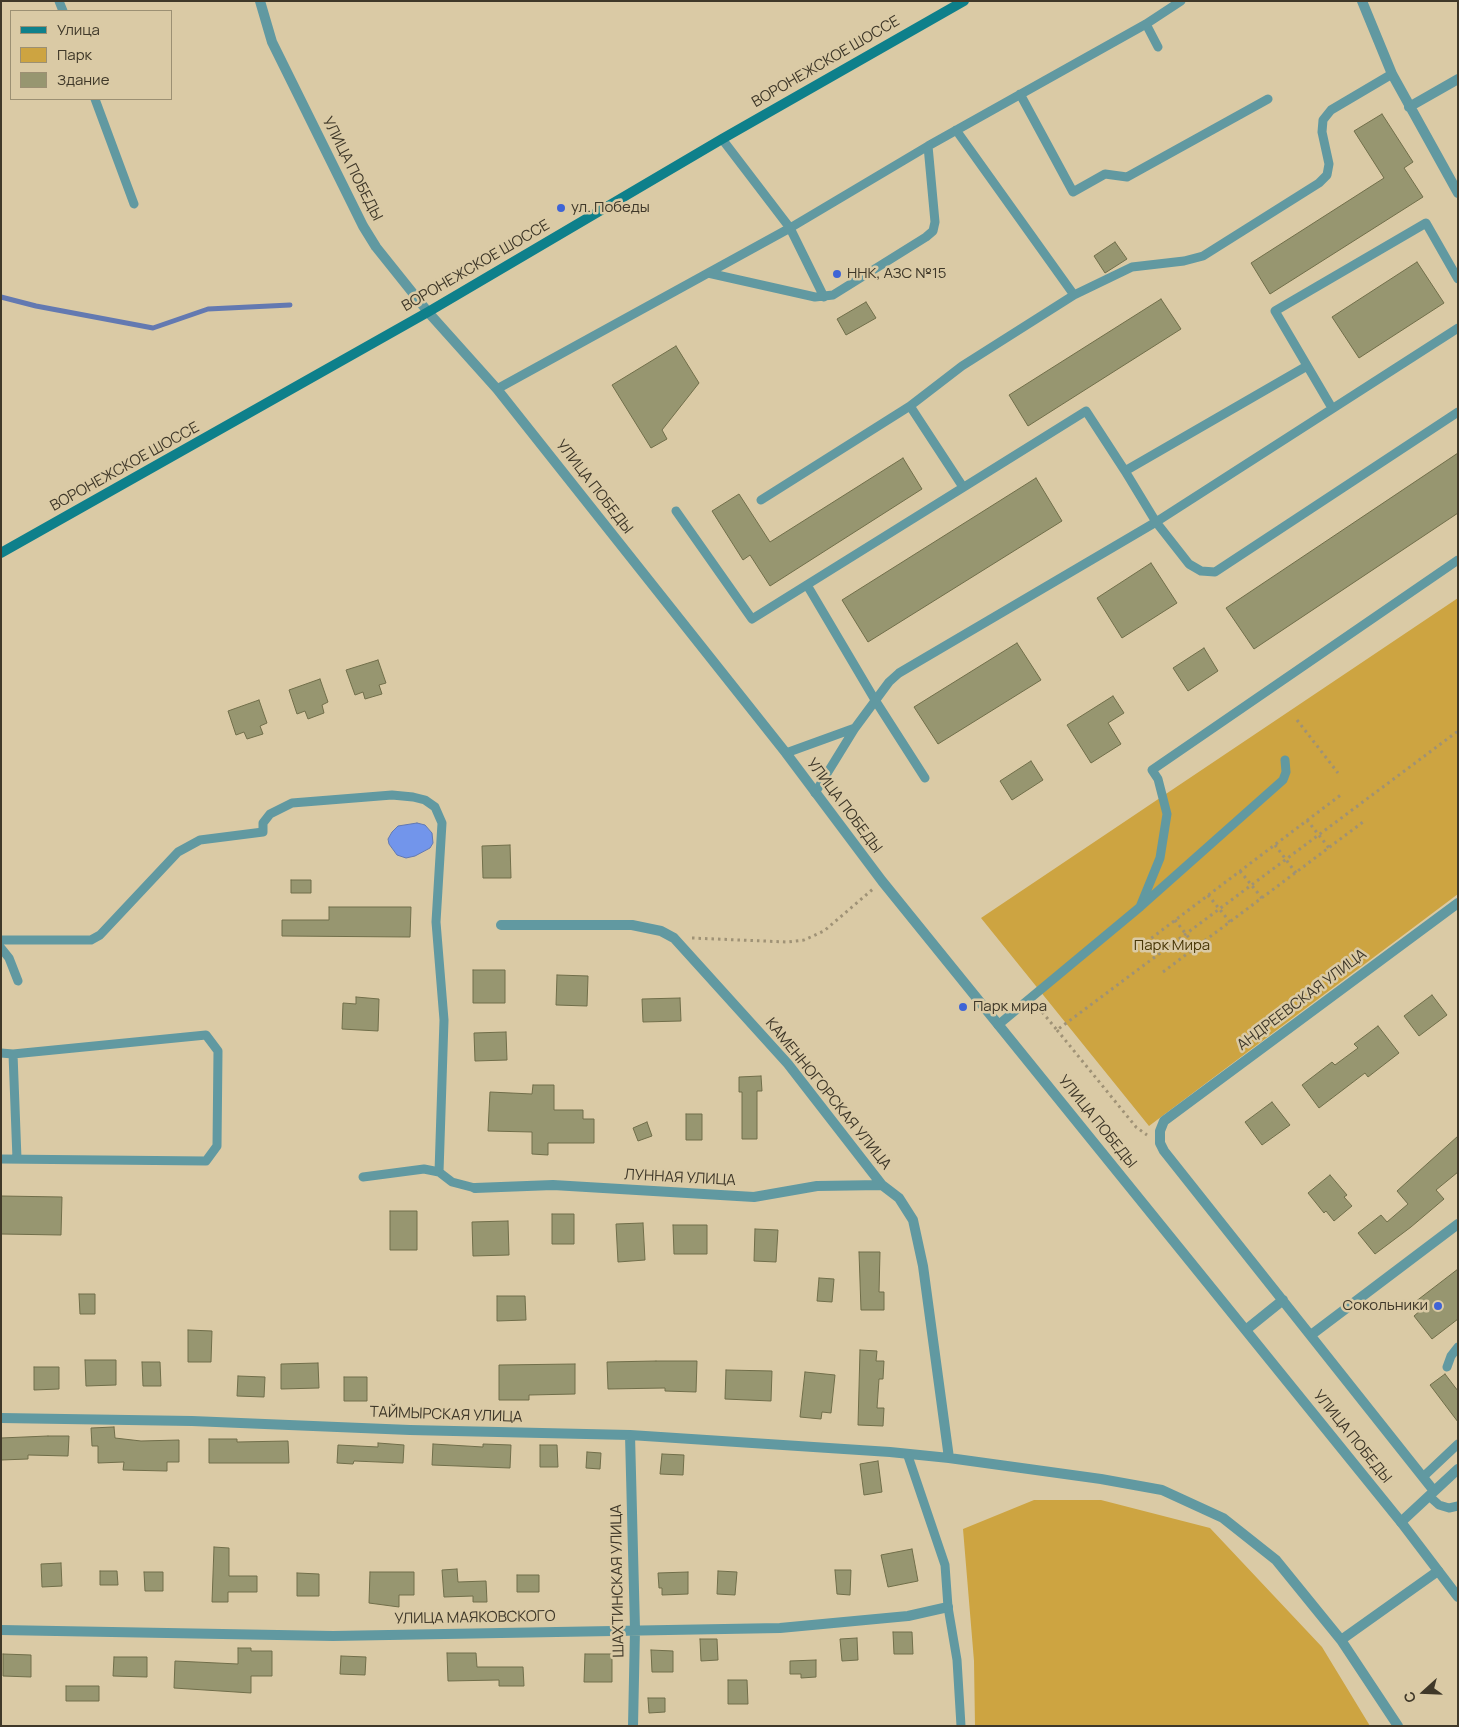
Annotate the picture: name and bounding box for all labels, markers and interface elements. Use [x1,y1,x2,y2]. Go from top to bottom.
legend [10,10,172,100]
street label: ВОРОНЕЖСКОЕ ШОССЕ [749,12,903,112]
text: Улица [57,19,100,40]
text: Парк [57,44,92,65]
text: Здание [57,69,109,90]
street label: УЛИЦА ПОБЕДЫ [318,114,386,224]
place label: ул. Победы [571,199,650,217]
marker: ул. Победы [555,202,567,214]
street label: ВОРОНЕЖСКОЕ ШОССЕ [399,216,553,316]
place label: ННК, АЗС №15 [847,265,946,283]
marker: ННК, АЗС №15 [831,268,843,280]
street label: ВОРОНЕЖСКОЕ ШОССЕ [47,418,203,516]
street label: УЛИЦА ПОБЕДЫ [552,437,636,537]
street label: УЛИЦА ПОБЕДЫ [803,755,885,857]
park label: Парк Мира [1134,937,1210,955]
street label: АНДРЕЕВСКАЯ УЛИЦА [1234,946,1370,1054]
place label: Парк мира [973,998,1047,1016]
marker: Парк мира [957,1001,969,1013]
street label: КАМЕННОГОРСКАЯ УЛИЦА [761,1015,895,1173]
street label: УЛИЦА ПОБЕДЫ [1054,1072,1140,1172]
street label: ЛУННАЯ УЛИЦА [624,1166,736,1190]
place label: Сокольники [1342,1297,1428,1315]
marker: Сокольники [1432,1300,1444,1312]
street label: УЛИЦА ПОБЕДЫ [1309,1387,1395,1487]
street label: ТАЙМЫРСКАЯ УЛИЦА [369,1403,523,1427]
street label: ШАХТИНСКАЯ УЛИЦА [608,1504,628,1658]
street label: УЛИЦА МАЯКОВСКОГО [394,1608,556,1628]
north arrow [1399,1667,1449,1717]
text: С [1399,1689,1420,1705]

